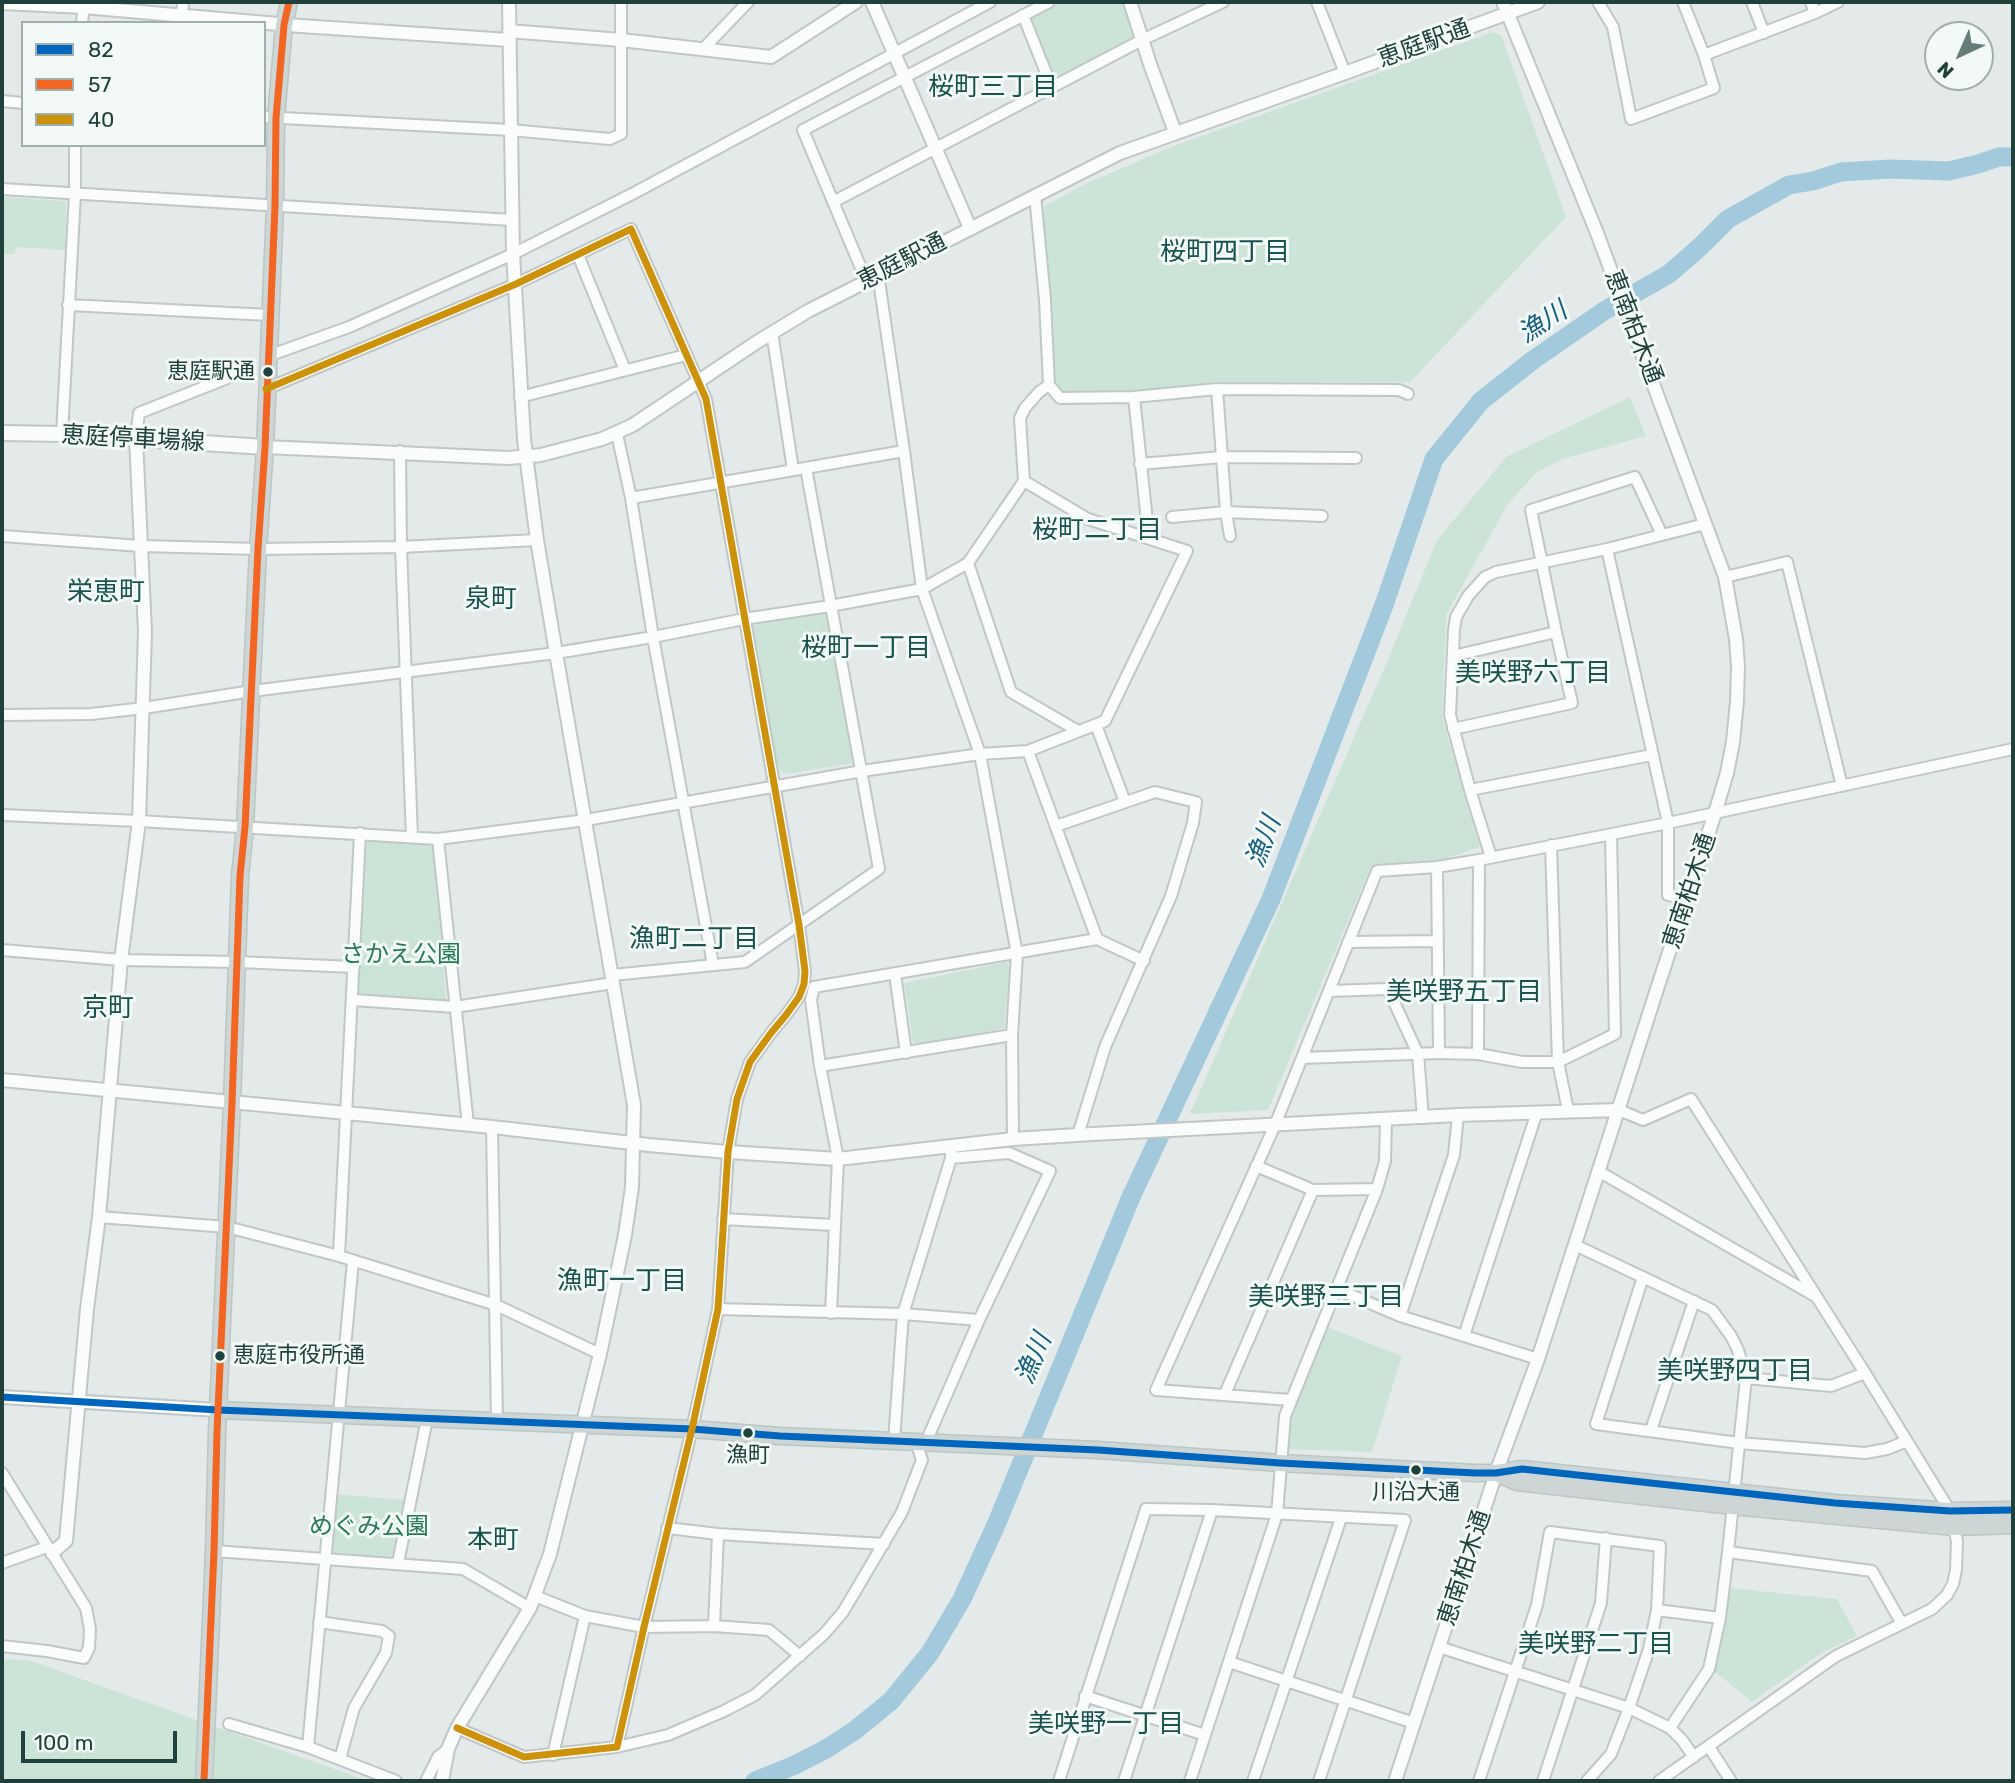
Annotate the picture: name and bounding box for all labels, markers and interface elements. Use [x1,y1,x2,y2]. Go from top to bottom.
street label: 恵庭駅通 [1374,14,1474,74]
legend [21,21,266,147]
north arrow [1924,21,1994,91]
text: 82 [88,37,114,62]
text: N [1933,57,1958,83]
district label: 桜町三丁目 [928,71,1058,103]
text: 57 [88,72,111,97]
text: 40 [88,107,114,132]
street label: 恵庭駅通 [853,227,951,297]
district label: 桜町四丁目 [1160,236,1290,268]
street label: 恵南柏木通 [1598,266,1668,388]
water label: 漁川 [1513,296,1573,350]
place label: 恵庭駅通 [167,359,255,385]
marker: 恵庭駅通 [261,365,275,379]
street label: 恵庭停車場線 [60,421,206,457]
district label: 桜町二丁目 [1032,514,1162,546]
district label: 栄恵町 [67,576,145,608]
district label: 泉町 [465,583,517,615]
district label: 桜町一丁目 [801,632,931,664]
district label: 美咲野六丁目 [1455,657,1611,689]
water label: 漁川 [1240,812,1288,872]
street label: 恵南柏木通 [1658,829,1722,953]
district label: 漁町二丁目 [629,923,759,955]
park label: さかえ公園 [341,941,461,969]
district label: 美咲野五丁目 [1386,976,1542,1008]
district label: 京町 [82,992,134,1024]
district label: 漁町一丁目 [557,1265,687,1297]
district label: 美咲野三丁目 [1248,1281,1404,1313]
water label: 漁川 [1009,1329,1059,1389]
place label: 恵庭市役所通 [233,1343,365,1369]
marker: 恵庭市役所通 [213,1349,227,1363]
district label: 美咲野四丁目 [1657,1355,1813,1387]
marker: 漁町 [741,1426,755,1440]
place label: 漁町 [726,1443,770,1469]
marker: 川沿大通 [1409,1463,1423,1477]
place label: 川沿大通 [1372,1480,1460,1506]
street label: 恵南柏木通 [1433,1506,1497,1630]
park label: めぐみ公園 [309,1513,429,1541]
district label: 本町 [467,1524,519,1556]
district label: 美咲野二丁目 [1518,1628,1674,1660]
district label: 美咲野一丁目 [1028,1708,1184,1740]
scale bar [24,1716,180,1760]
text: 100 m [34,1730,93,1755]

